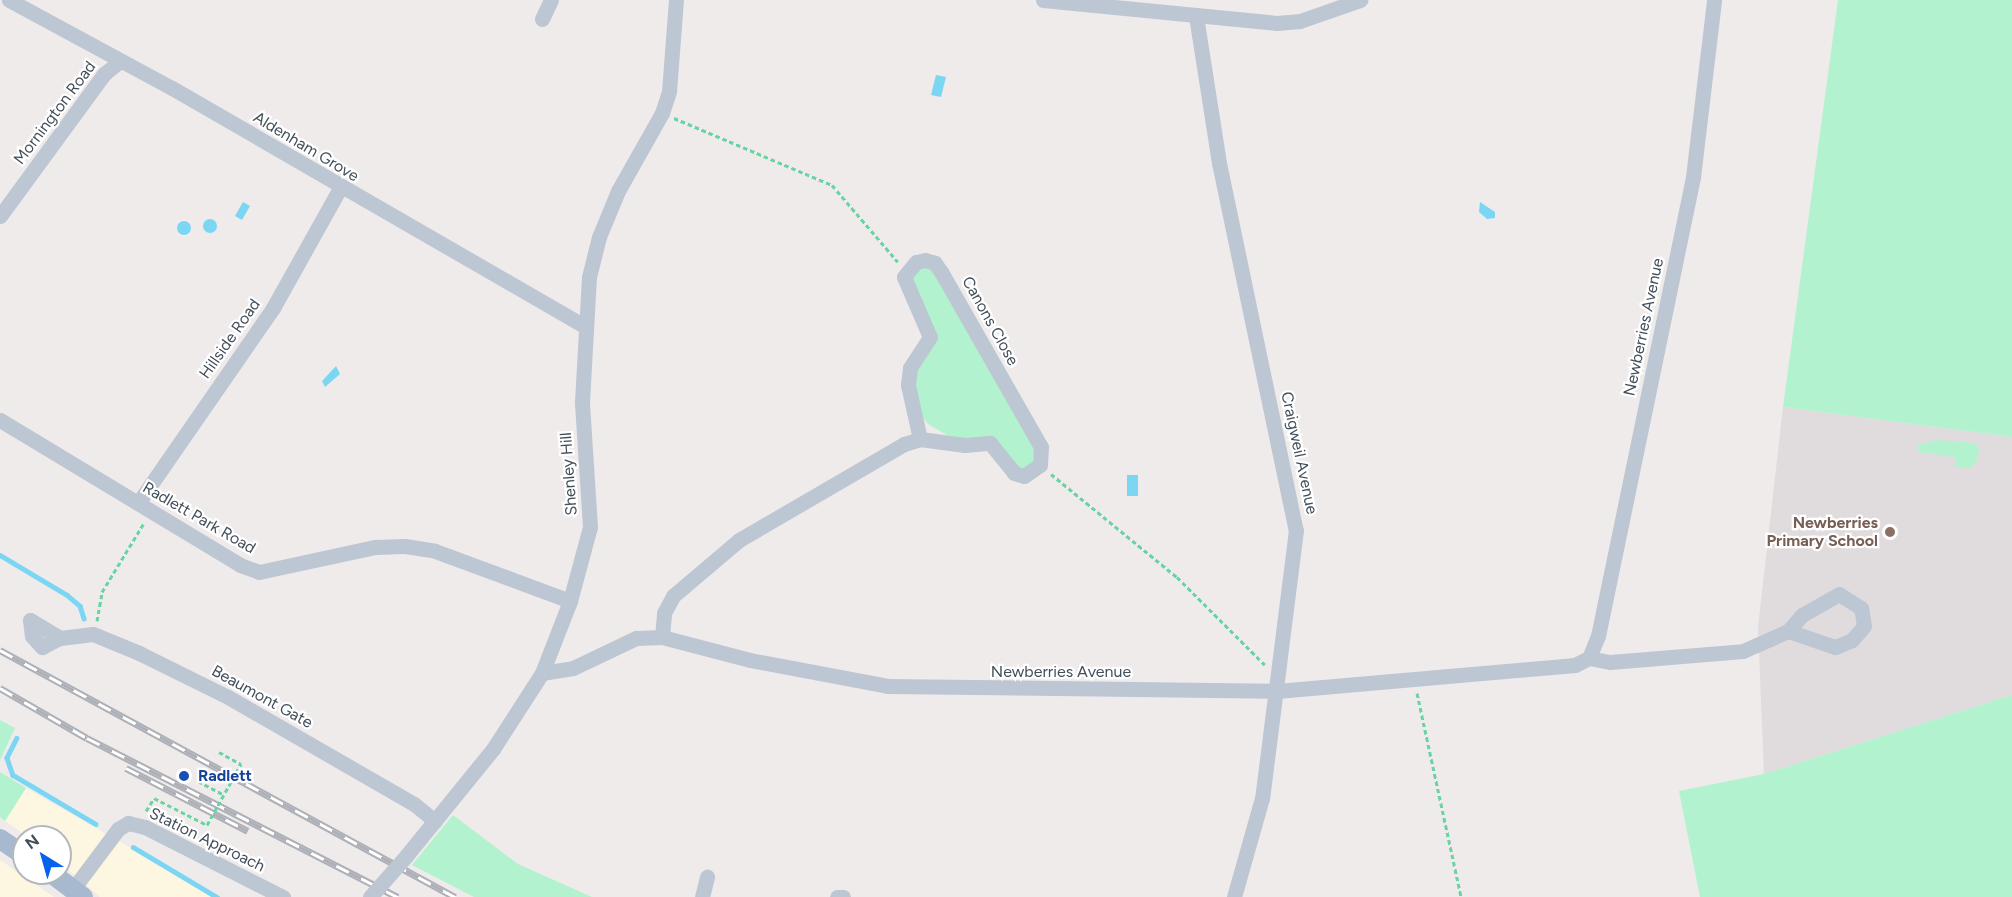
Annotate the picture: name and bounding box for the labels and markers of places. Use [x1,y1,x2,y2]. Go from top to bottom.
place label: Newberries Primary School [1766,513,1878,551]
marker: Newberries Primary School [1883,525,1897,539]
place label: Radlett [198,766,252,786]
marker: Radlett [175,767,193,785]

